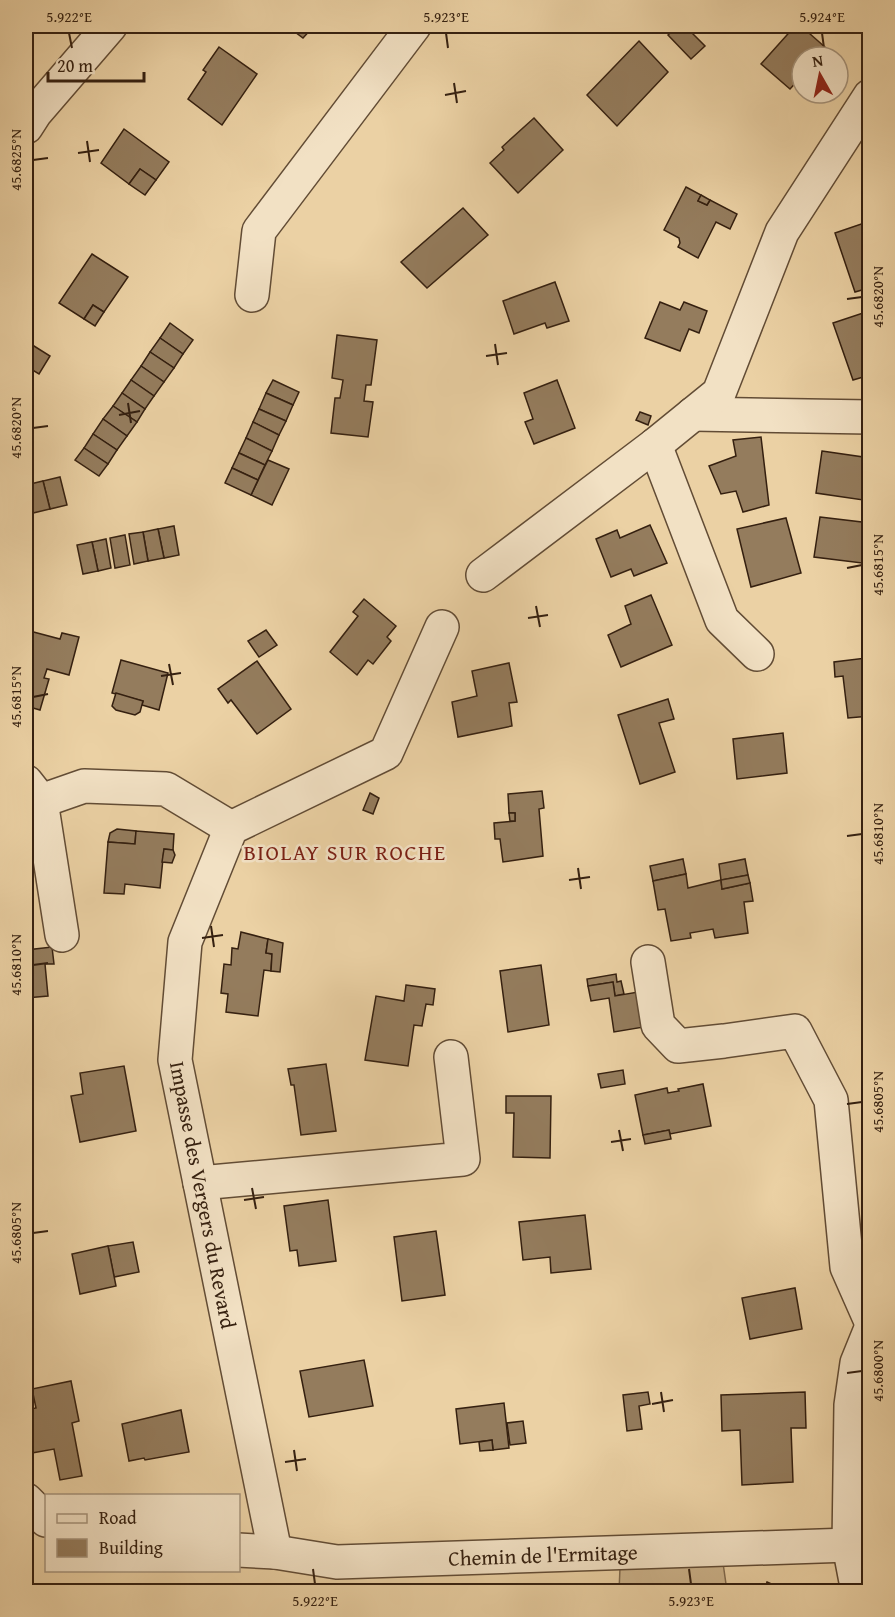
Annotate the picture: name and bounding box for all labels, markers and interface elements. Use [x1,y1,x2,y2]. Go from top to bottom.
text: 5.922°E [46,6,92,27]
text: 5.923°E [423,6,469,27]
text: 5.924°E [799,6,845,27]
scale bar [48,45,144,83]
north arrow [790,45,850,105]
text: N [810,47,825,73]
text: 20 m [57,52,93,79]
text: 45.6825°N [5,129,26,191]
text: 45.6820°N [867,266,888,328]
text: 45.6820°N [5,397,26,459]
text: 45.6815°N [867,534,888,596]
text: 45.6815°N [5,666,26,728]
text: 45.6810°N [867,803,888,865]
district label: BIOLAY SUR ROCHE [243,836,447,868]
text: 45.6810°N [5,934,26,996]
street label: Impasse des Vergers du Revard [162,1059,244,1332]
text: 45.6805°N [867,1071,888,1133]
text: 45.6805°N [5,1202,26,1264]
text: 45.6800°N [867,1340,888,1402]
legend [45,1494,240,1572]
text: Road [99,1504,137,1531]
text: Building [99,1534,163,1561]
street label: Chemin de l'Ermitage [448,1536,638,1574]
text: 5.922°E [292,1590,338,1611]
text: 5.923°E [668,1590,714,1611]

